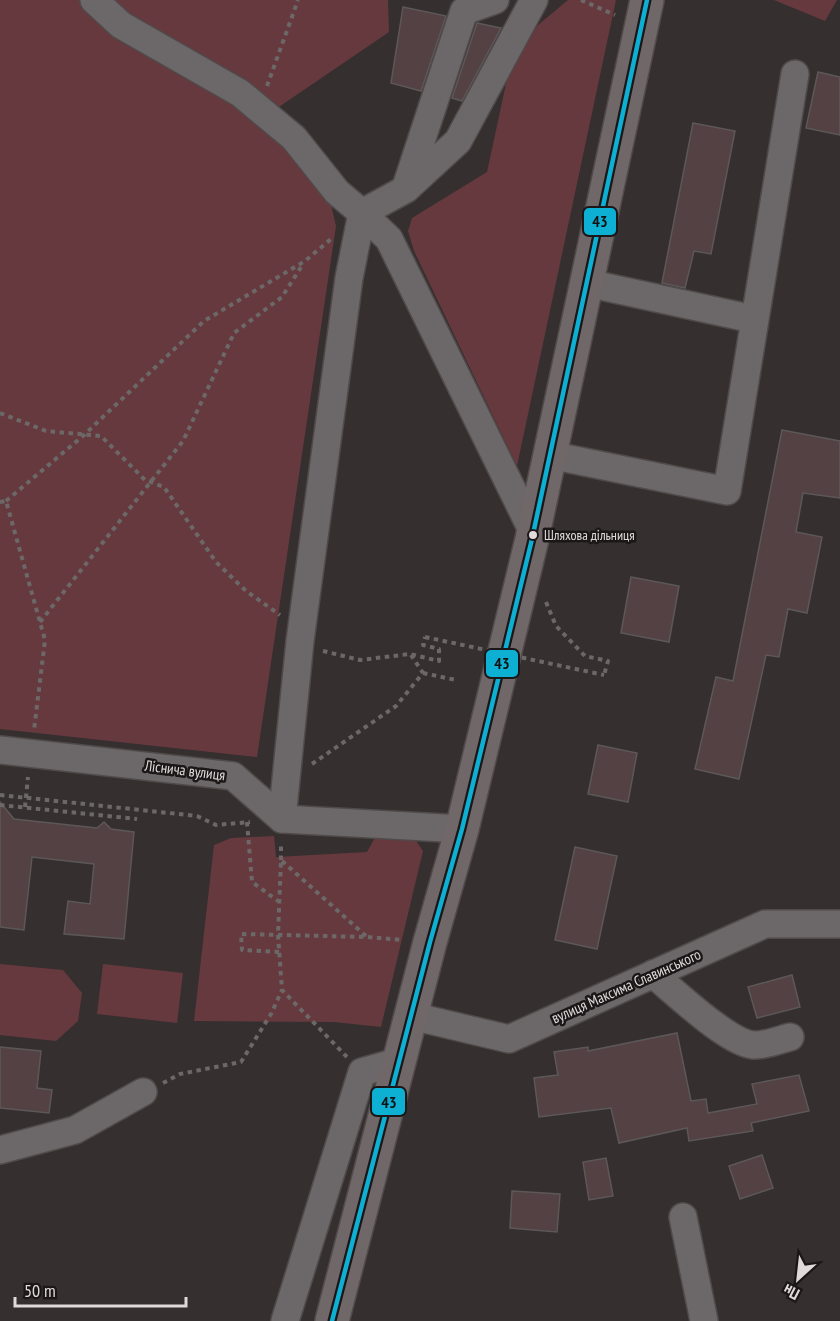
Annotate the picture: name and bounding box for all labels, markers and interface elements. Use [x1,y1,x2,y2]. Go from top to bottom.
line badge: 43 [583,207,617,236]
text: 43 [592,211,608,231]
place label: Шляхова дільниця [544,526,635,544]
marker: Шляхова дільниця [527,529,539,541]
line badge: 43 [485,649,519,678]
text: 43 [494,653,510,673]
street label: Ліснича вулиця [143,756,227,784]
street label: вулиця Максима Славинського [548,944,704,1028]
line badge: 43 [371,1087,406,1116]
text: 43 [381,1092,397,1112]
north arrow [768,1249,828,1309]
scale bar [15,1270,186,1308]
text: 50 m [24,1279,56,1302]
text: Пн [780,1280,803,1305]

